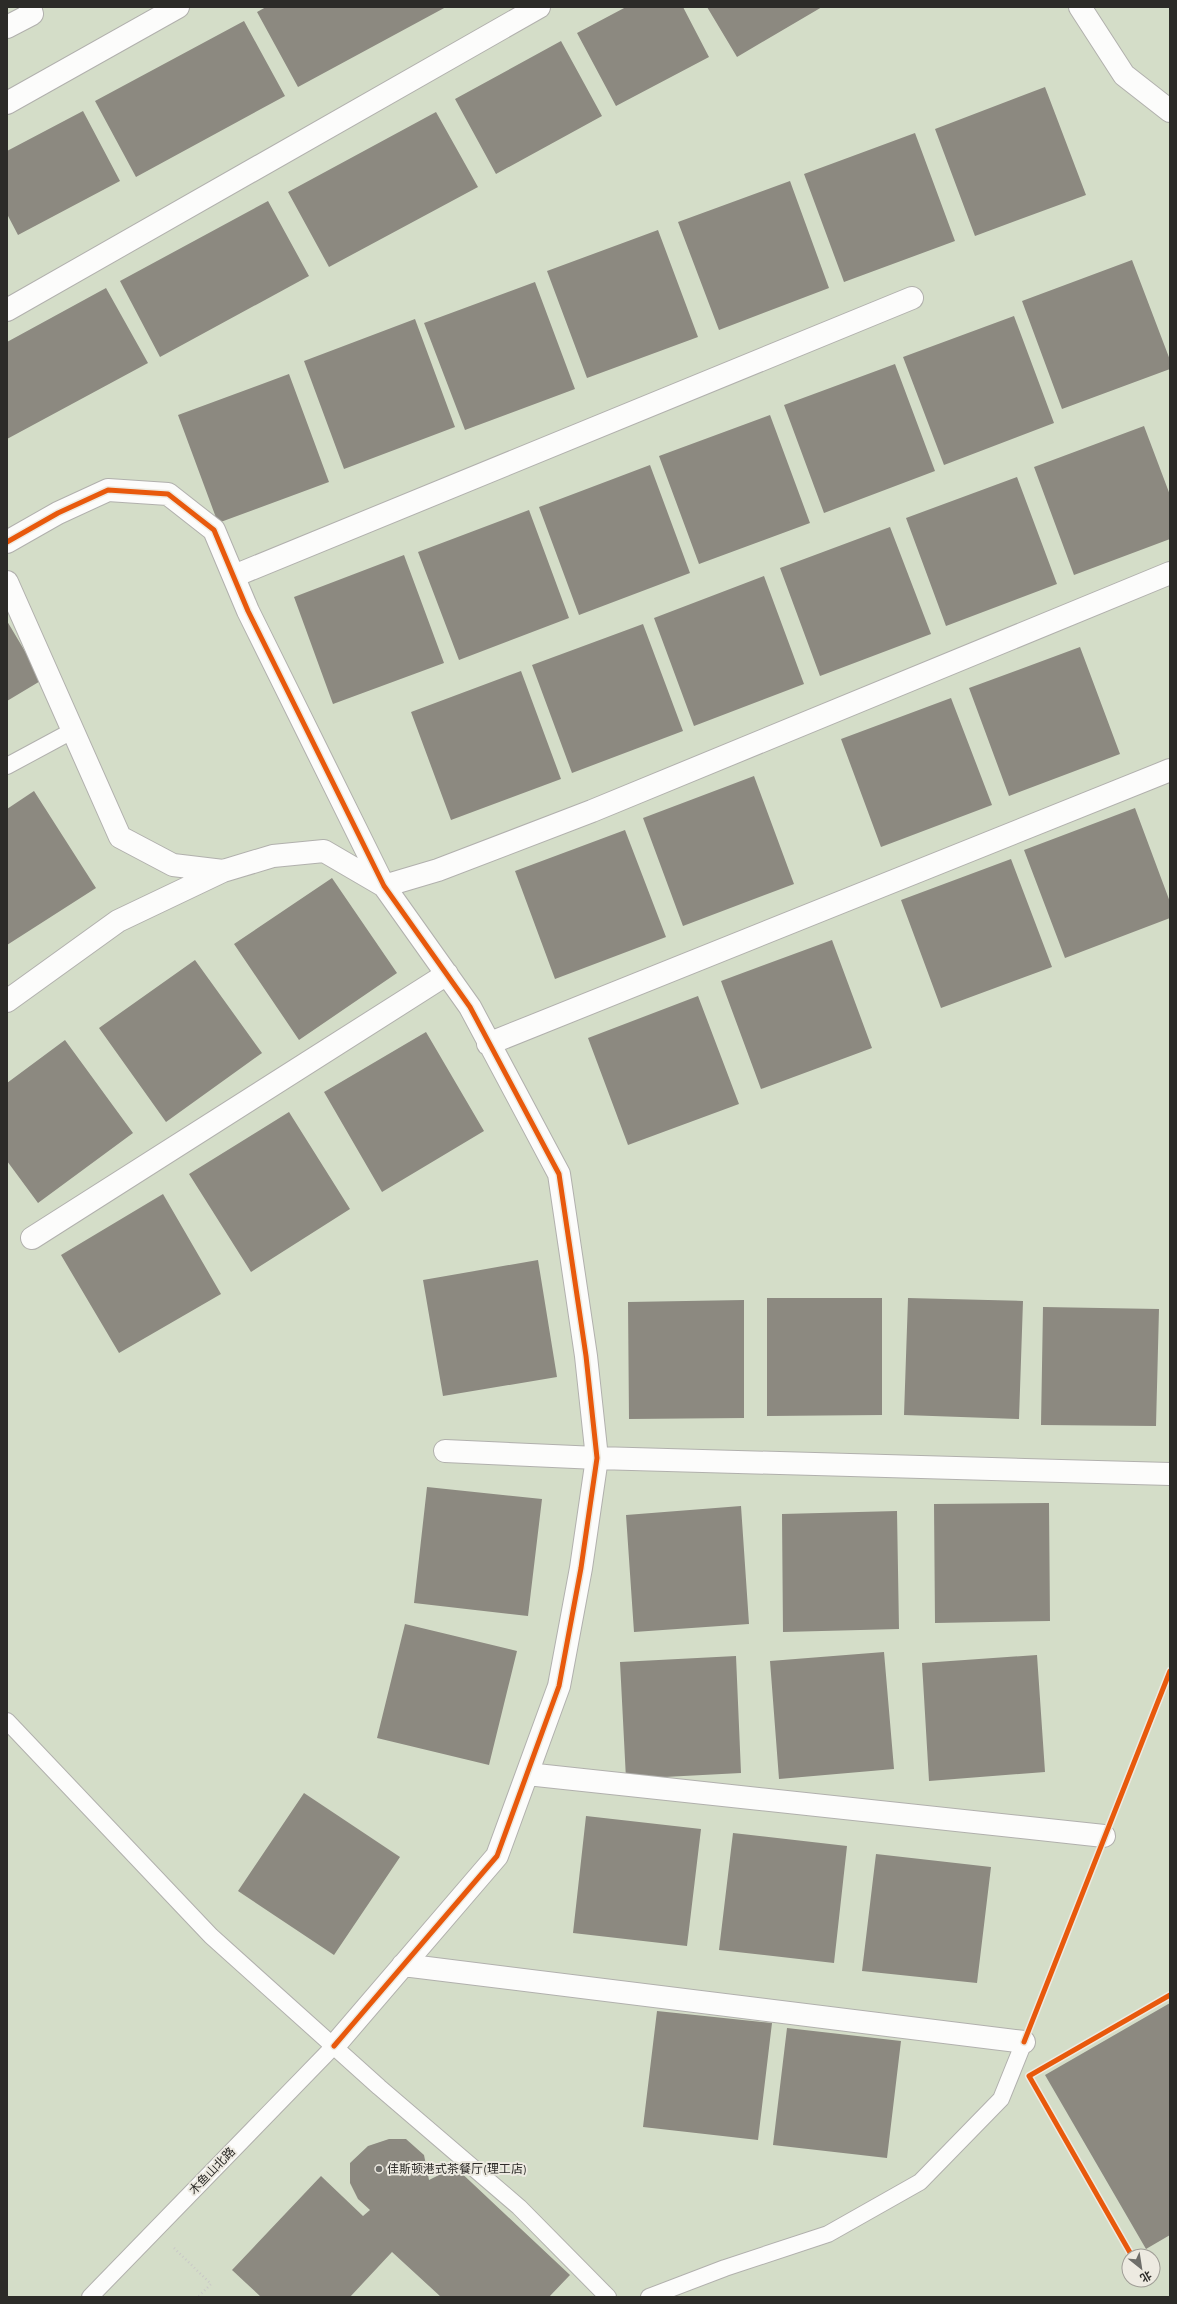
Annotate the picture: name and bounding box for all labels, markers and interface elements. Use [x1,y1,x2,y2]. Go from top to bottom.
street label: 木鱼山北路 [185,2144,238,2197]
place label: 佳斯顿港式茶餐厅(理工店) [387,2161,527,2176]
marker: 佳斯顿港式茶餐厅(理工店) [374,2164,384,2174]
north arrow [1121,2248,1161,2288]
text: 北 [1138,2268,1154,2285]

